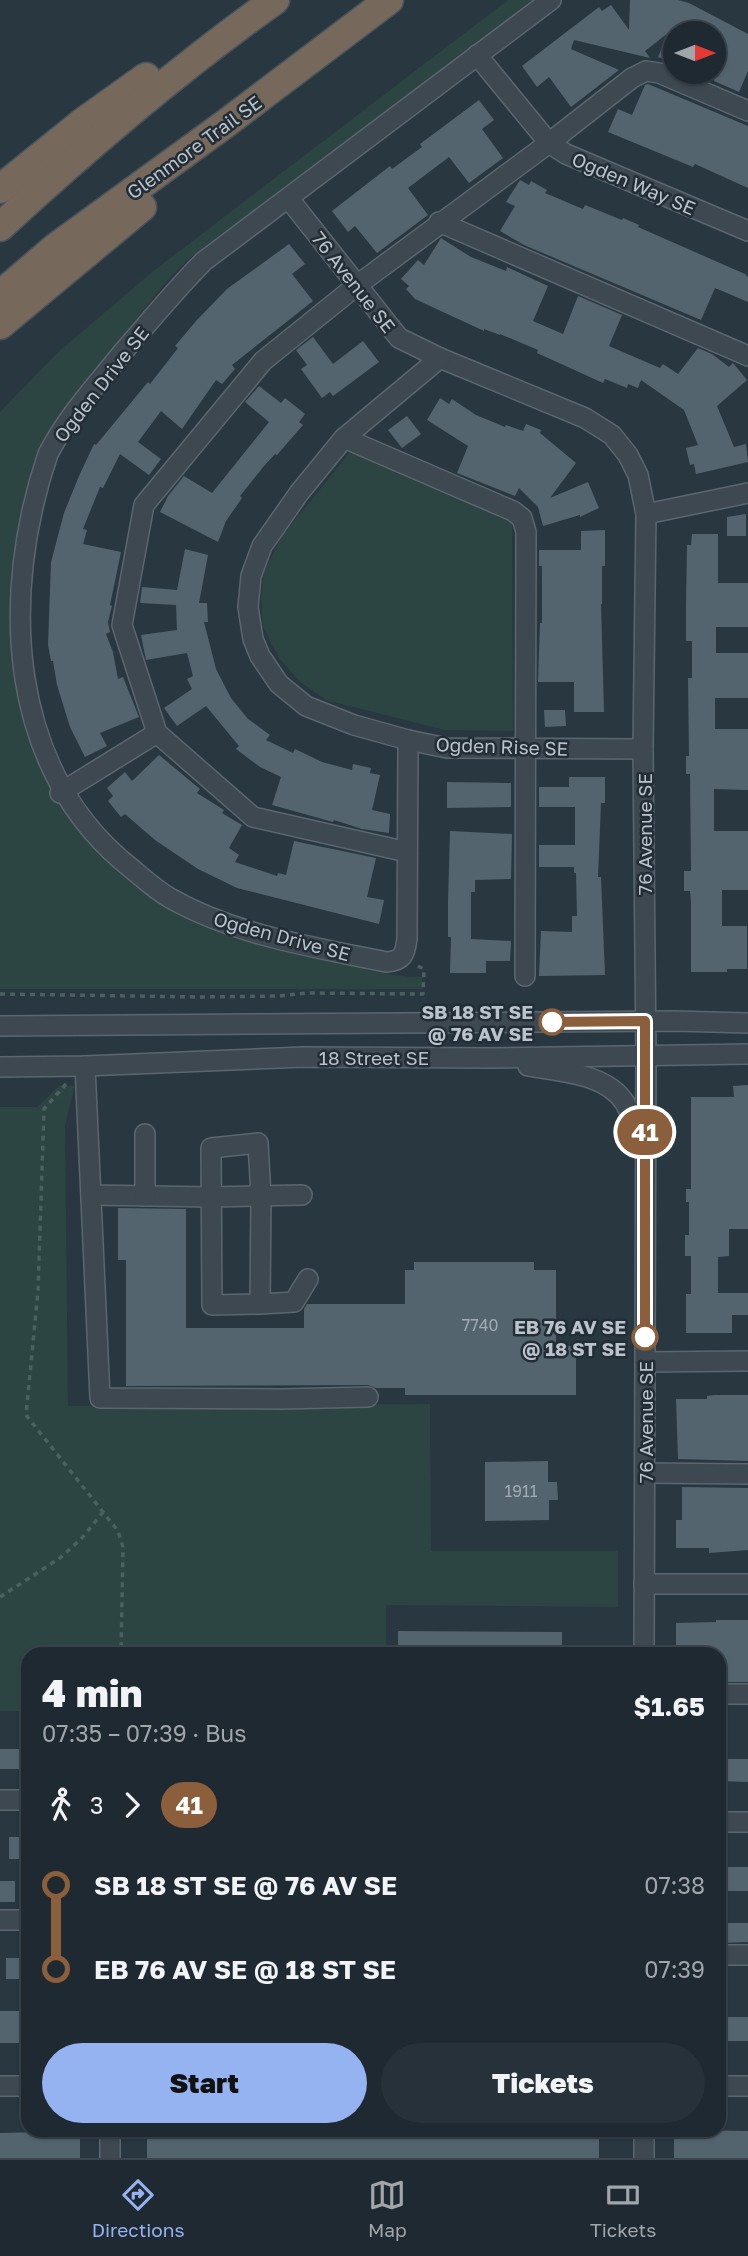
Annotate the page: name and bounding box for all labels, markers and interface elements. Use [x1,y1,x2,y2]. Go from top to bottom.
north arrow [663,21,726,84]
map controls [663,21,726,84]
street label: Glenmore Trail SE [122,90,266,204]
street label: Ogden Way SE [569,147,699,219]
street label: 76 Avenue SE [307,227,401,337]
street label: Ogden Drive SE [49,322,153,446]
street label: Ogden Rise SE [435,732,569,760]
street label: 76 Avenue SE [633,773,656,895]
street label: Ogden Drive SE [211,907,353,965]
place label: SB 18 ST SE @ 76 AV SE [421,1000,533,1045]
marker: SB 18 ST SE @ 76 AV SE [539,1009,565,1035]
street label: 18 Street SE [319,1046,429,1069]
line badge: 41 [614,1109,676,1155]
text: 41 [631,1117,659,1146]
house number: 7740 [462,1315,498,1335]
place label: EB 76 AV SE @ 18 ST SE [514,1315,626,1360]
marker: EB 76 AV SE @ 18 ST SE [632,1324,658,1350]
street label: 76 Avenue SE [634,1361,657,1483]
house number: 1911 [505,1481,538,1501]
text: 4 min [42,1670,143,1715]
text: $1.65 [633,1691,705,1722]
text: 07:35 – 07:39 · Bus [42,1719,246,1747]
icon: walk [42,1786,80,1824]
icon: forward [113,1786,151,1824]
text: 41 [175,1790,203,1819]
text: 3 [90,1791,103,1819]
text: SB 18 ST SE @ 76 AV SE [94,1870,397,1901]
text: 07:38 [644,1871,705,1899]
text: EB 76 AV SE @ 18 ST SE [94,1954,396,1985]
text: 07:39 [644,1955,705,1983]
button: Start [42,2043,367,2123]
button: Tickets [381,2043,705,2123]
tab: Directions [92,2176,185,2241]
tab: Map [368,2176,407,2241]
tab: Tickets [590,2176,656,2241]

